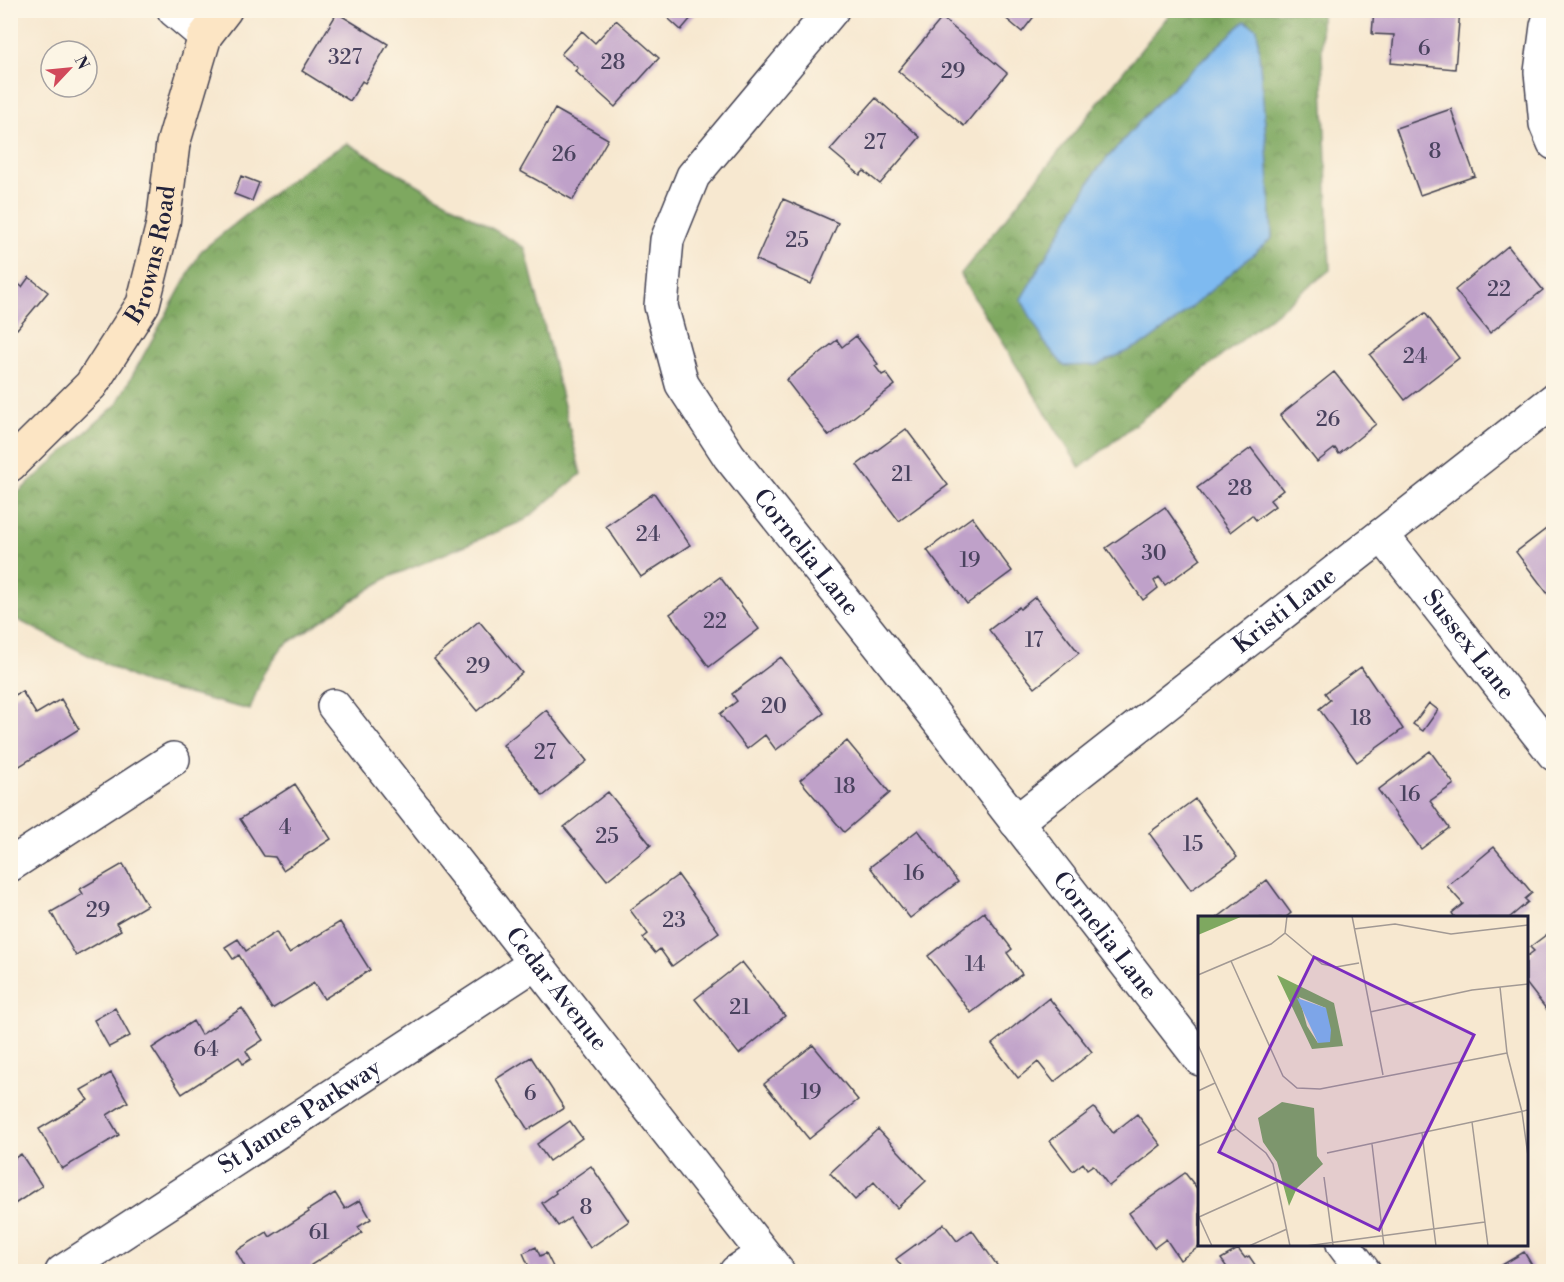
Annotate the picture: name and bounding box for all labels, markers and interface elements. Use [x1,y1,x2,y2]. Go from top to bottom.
house number: 6 [1418,36,1431,62]
north arrow [39,39,99,99]
house number: 327 [328,45,362,71]
house number: 28 [601,50,625,76]
text: N [70,53,93,73]
house number: 29 [941,59,965,85]
house number: 27 [864,130,887,156]
house number: 8 [1429,139,1441,165]
house number: 26 [552,142,577,168]
street label: Browns Road [118,184,183,331]
house number: 25 [785,228,809,254]
house number: 22 [1487,277,1511,303]
house number: 24 [1403,344,1427,370]
house number: 26 [1316,407,1341,433]
house number: 21 [891,462,913,488]
house number: 28 [1228,476,1252,502]
street label: Cornelia Lane [746,483,865,622]
house number: 24 [636,522,660,548]
house number: 30 [1141,541,1167,567]
house number: 19 [959,548,981,574]
street label: Kristi Lane [1228,561,1343,661]
street label: Sussex Lane [1416,584,1521,706]
house number: 22 [703,609,727,635]
house number: 17 [1025,628,1044,654]
house number: 29 [466,654,490,680]
house number: 20 [761,694,787,720]
house number: 18 [1350,706,1372,732]
house number: 27 [534,740,557,766]
house number: 18 [834,774,856,800]
house number: 16 [1399,782,1421,808]
house number: 4 [279,815,291,841]
house number: 25 [595,824,619,850]
house number: 15 [1183,832,1203,858]
house number: 16 [903,861,925,887]
street label: Cornelia Lane [1046,866,1164,1006]
house number: 29 [86,898,110,924]
house number: 23 [662,908,686,934]
inset map [1198,916,1528,1246]
street label: Cedar Avenue [498,921,614,1057]
house number: 14 [965,952,985,978]
house number: 21 [729,995,751,1021]
house number: 64 [193,1037,219,1063]
street label: St James Parkway [213,1053,387,1181]
house number: 19 [800,1080,822,1106]
house number: 6 [524,1081,537,1107]
house number: 8 [580,1195,592,1221]
house number: 61 [308,1220,330,1246]

